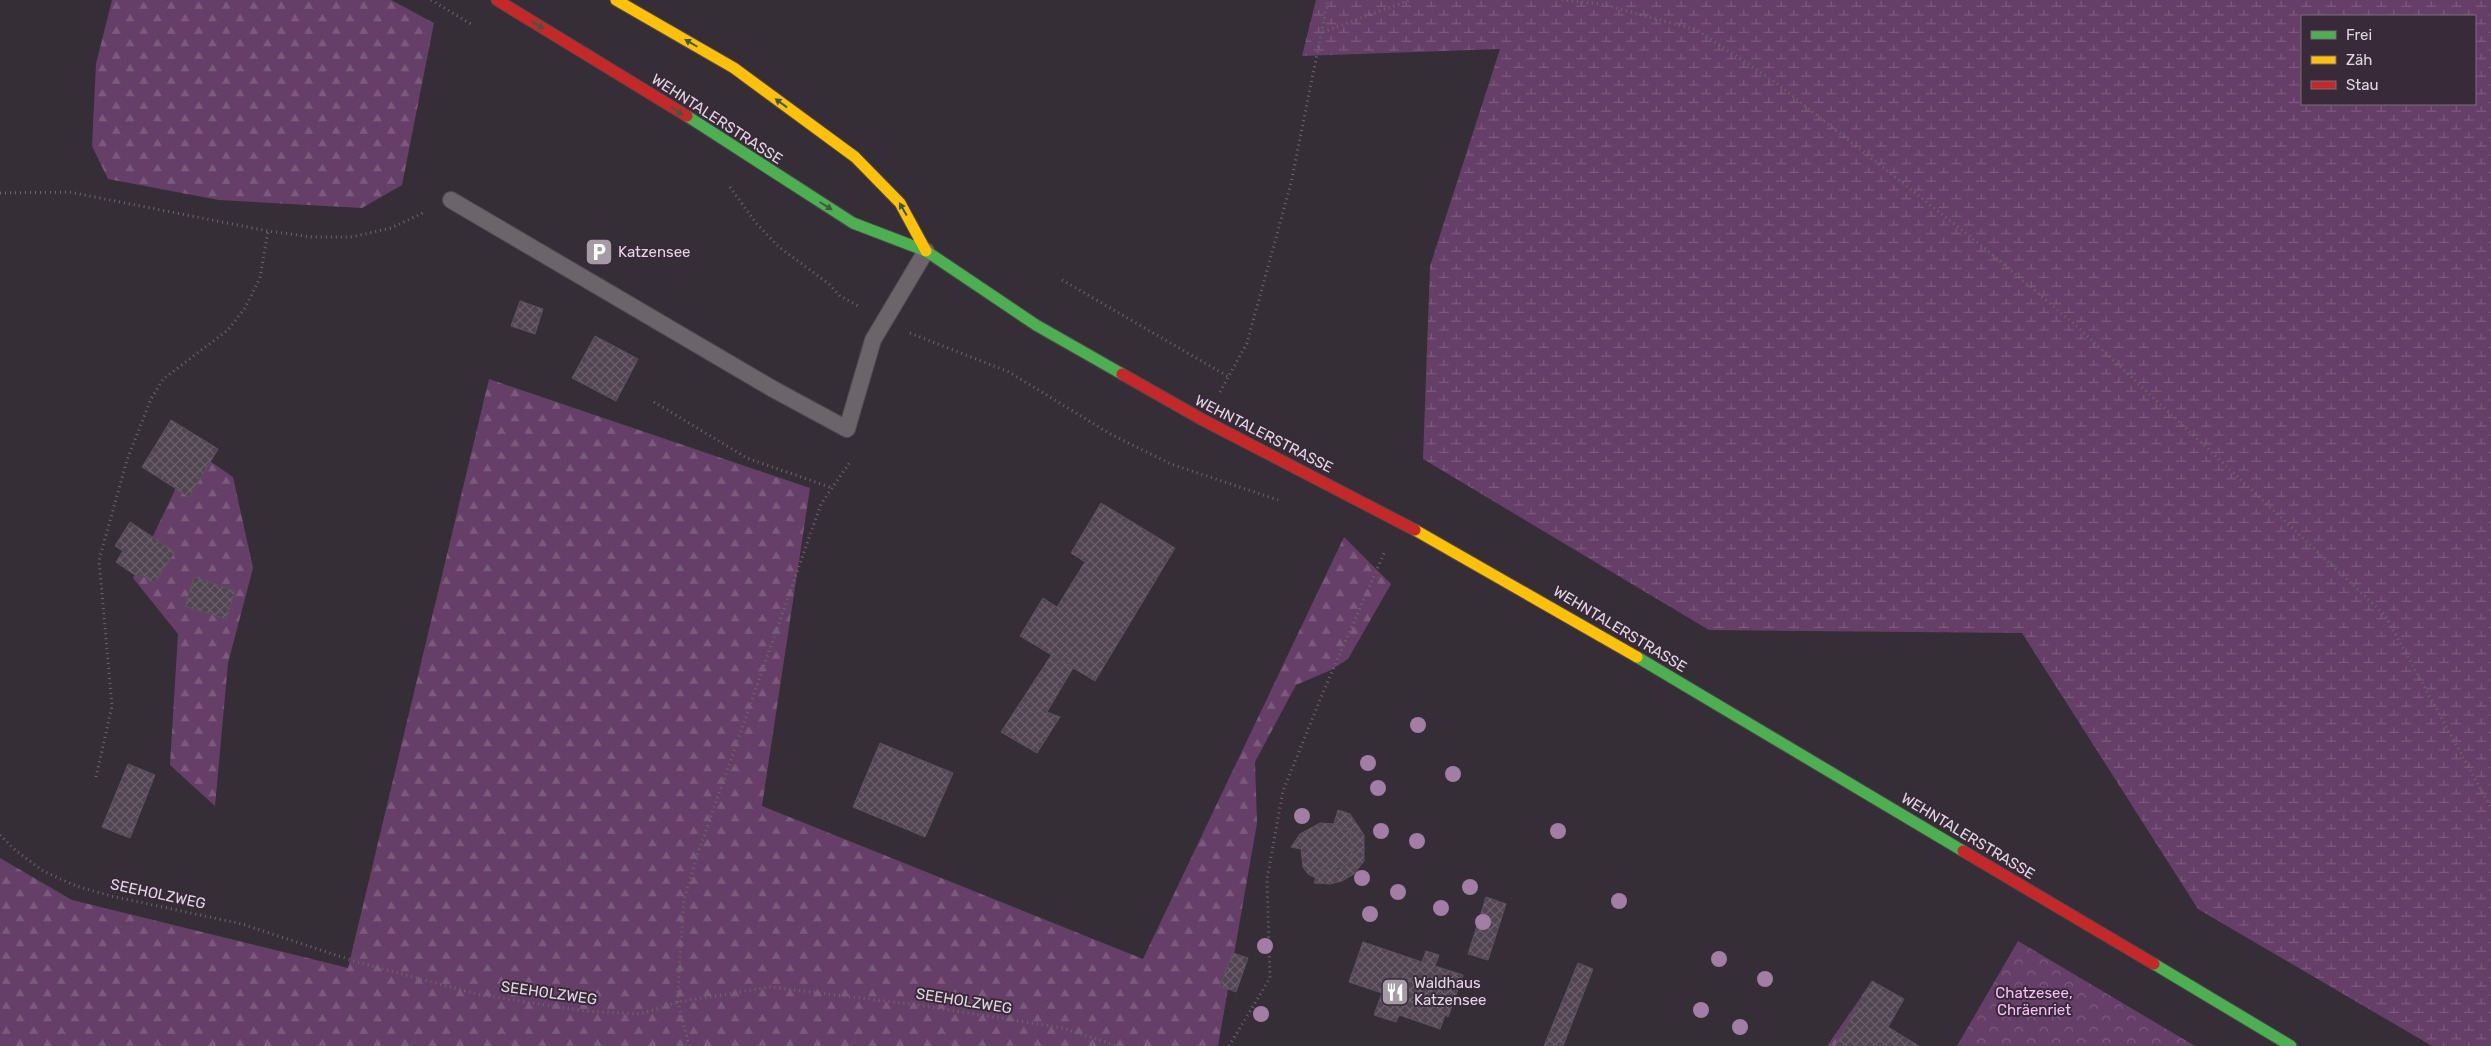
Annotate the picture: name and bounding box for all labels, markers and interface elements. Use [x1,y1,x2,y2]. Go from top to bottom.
legend [2301,15,2476,105]
one-way arrow [532,21,545,30]
text: Frei [2346,26,2372,44]
one-way arrow [685,39,698,48]
text: Zäh [2346,51,2372,69]
street label: WEHNTALERSTRASSE [648,70,786,168]
text: Stau [2346,76,2379,94]
one-way arrow [775,97,788,108]
one-way arrow [670,106,683,115]
one-way arrow [819,202,832,211]
one-way arrow [898,202,907,215]
parking icon: Katzensee [584,237,614,267]
place label: Katzensee [618,243,690,261]
street label: WEHNTALERSTRASSE [1192,391,1336,477]
street label: WEHNTALERSTRASSE [1550,582,1690,676]
street label: WEHNTALERSTRASSE [1898,789,2038,883]
street label: SEEHOLZWEG [109,875,207,913]
place label: Waldhaus Katzensee [1414,974,1486,1009]
street label: SEEHOLZWEG [500,977,598,1009]
restaurant icon: Waldhaus Katzensee [1380,977,1410,1007]
park label: Chatzesee, Chräenriet [1995,984,2073,1019]
street label: SEEHOLZWEG [915,985,1013,1017]

